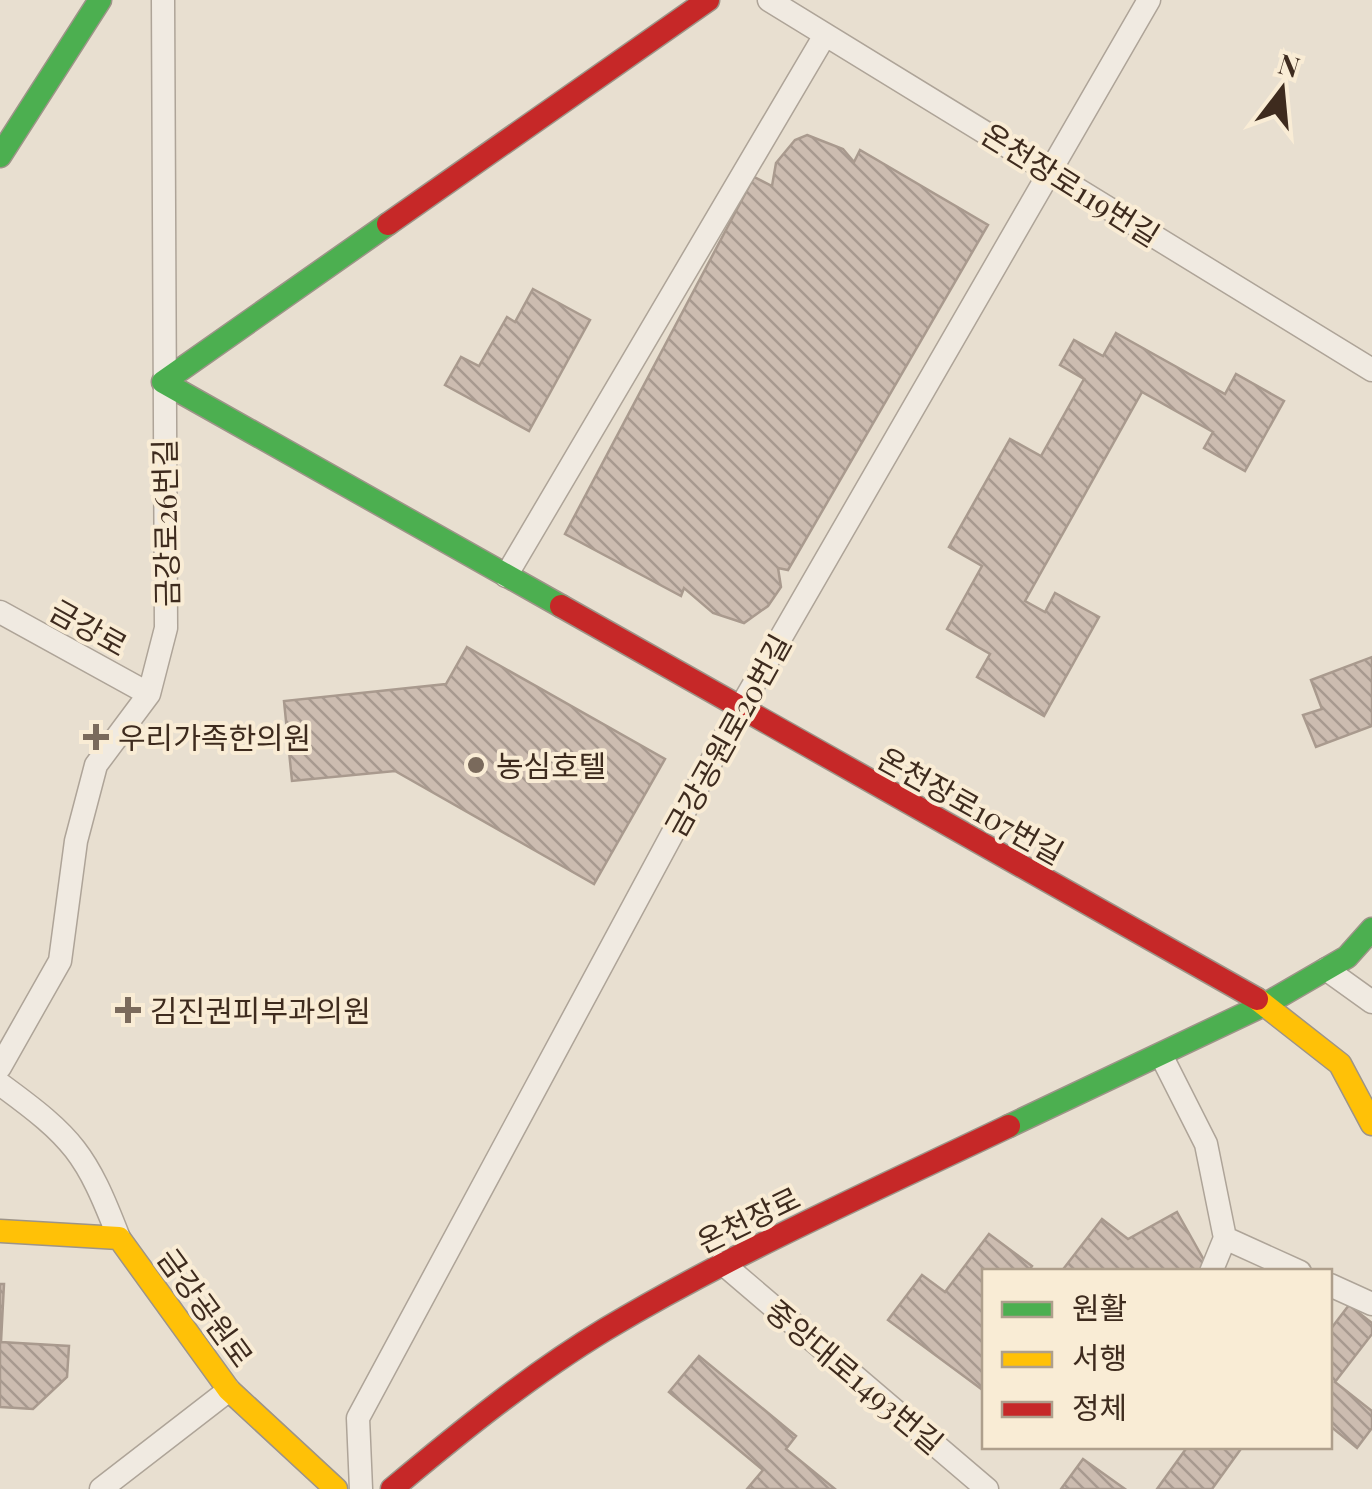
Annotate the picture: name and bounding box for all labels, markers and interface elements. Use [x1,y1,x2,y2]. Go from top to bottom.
north arrow [1232,40,1332,140]
text: N [1274,44,1304,85]
street label: 온천장로119번길 [974,113,1168,255]
street label: 금강로26번길 [144,439,186,607]
street label: 금강로 [43,589,135,665]
street label: 금강공원로20번길 [655,627,799,843]
place label: 우리가족한의원 [118,717,311,757]
marker: 우리가족한의원 [83,724,109,750]
street label: 온천장로107번길 [871,737,1071,873]
place label: 농심호텔 [496,745,606,785]
marker: 농심호텔 [465,754,487,776]
place label: 김진권피부과의원 [150,990,371,1030]
marker: 김진권피부과의원 [115,997,141,1023]
street label: 온천장로 [690,1177,806,1261]
street label: 금강공원로 [149,1239,263,1375]
legend [982,1269,1332,1449]
text: 원활 [1072,1287,1127,1327]
street label: 중앙대로1493번길 [758,1290,952,1462]
text: 서행 [1072,1337,1127,1377]
text: 정체 [1072,1387,1127,1427]

